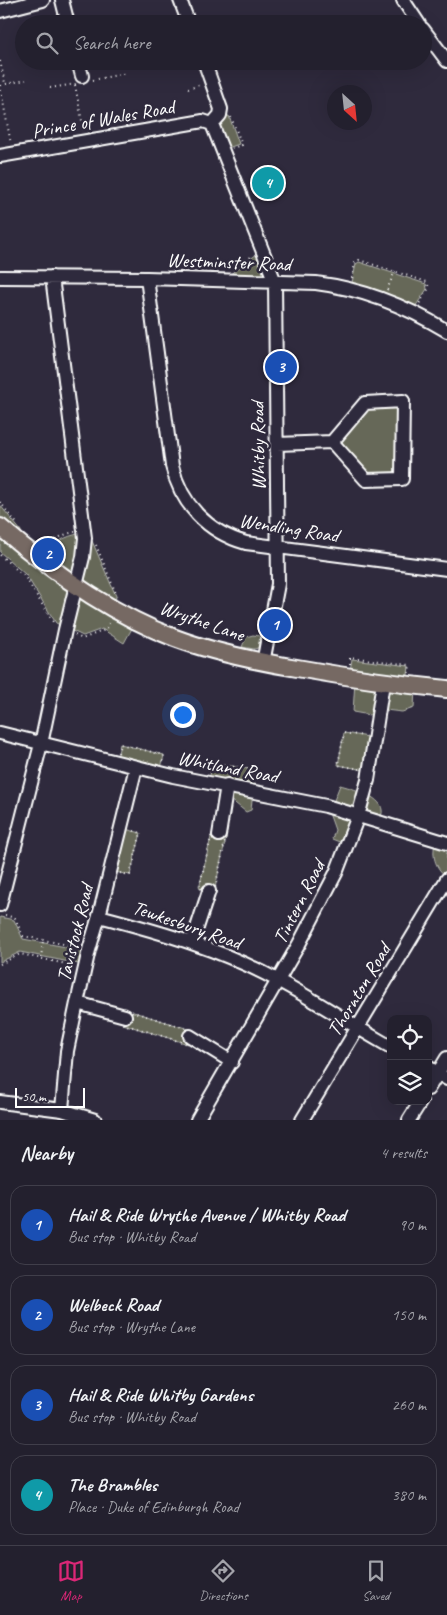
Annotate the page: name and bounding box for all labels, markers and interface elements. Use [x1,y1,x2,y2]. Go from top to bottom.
search box [15,15,432,70]
icon: search [33,29,61,57]
text: Search here [73,31,150,55]
north arrow [327,85,372,130]
street label: Prince of Wales Road [30,94,179,144]
pin: 4 [252,164,284,202]
street label: Westminster Road [167,247,294,277]
pin: 3 [265,348,297,386]
street label: Whitby Road [245,398,271,491]
street label: Wendling Road [238,508,344,549]
pin: 2 [32,535,64,573]
street label: Wrythe Lane [156,595,249,648]
pin: 1 [259,606,291,644]
your location [170,702,196,728]
street label: Whitland Road [176,745,283,790]
street label: Tintern Road [267,853,332,948]
street label: Tavistock Road [51,879,100,984]
street label: Tewkesbury Road [129,895,248,956]
street label: Thornton Road [322,936,398,1041]
map controls [387,1015,432,1105]
button: locate [387,1015,432,1060]
button: layers [387,1060,432,1105]
scale bar [15,1085,85,1108]
text: 50 m [22,1088,46,1105]
text: Nearby [20,1140,73,1166]
text: 4 results [380,1143,427,1163]
text: Hail & Ride Wrythe Avenue / Whitby Road [68,1203,345,1227]
text: 1 [33,1215,41,1235]
text: 90 m [399,1215,426,1235]
text: Bus stop · Whitby Road [68,1227,196,1247]
text: Welbeck Road [68,1293,159,1317]
text: 2 [33,1305,41,1325]
text: 150 m [392,1305,426,1325]
text: Bus stop · Wrythe Lane [68,1317,195,1337]
text: Hail & Ride Whitby Gardens [68,1383,253,1407]
text: 3 [33,1395,41,1415]
text: 260 m [392,1395,426,1415]
text: Bus stop · Whitby Road [68,1407,196,1427]
text: The Brambles [68,1473,157,1497]
text: 4 [33,1485,41,1505]
text: 380 m [392,1485,426,1505]
text: Place · Duke of Edinburgh Road [68,1497,239,1517]
tab: Map [57,1557,85,1604]
tab: Directions [199,1557,248,1604]
tab: Saved [362,1557,390,1604]

